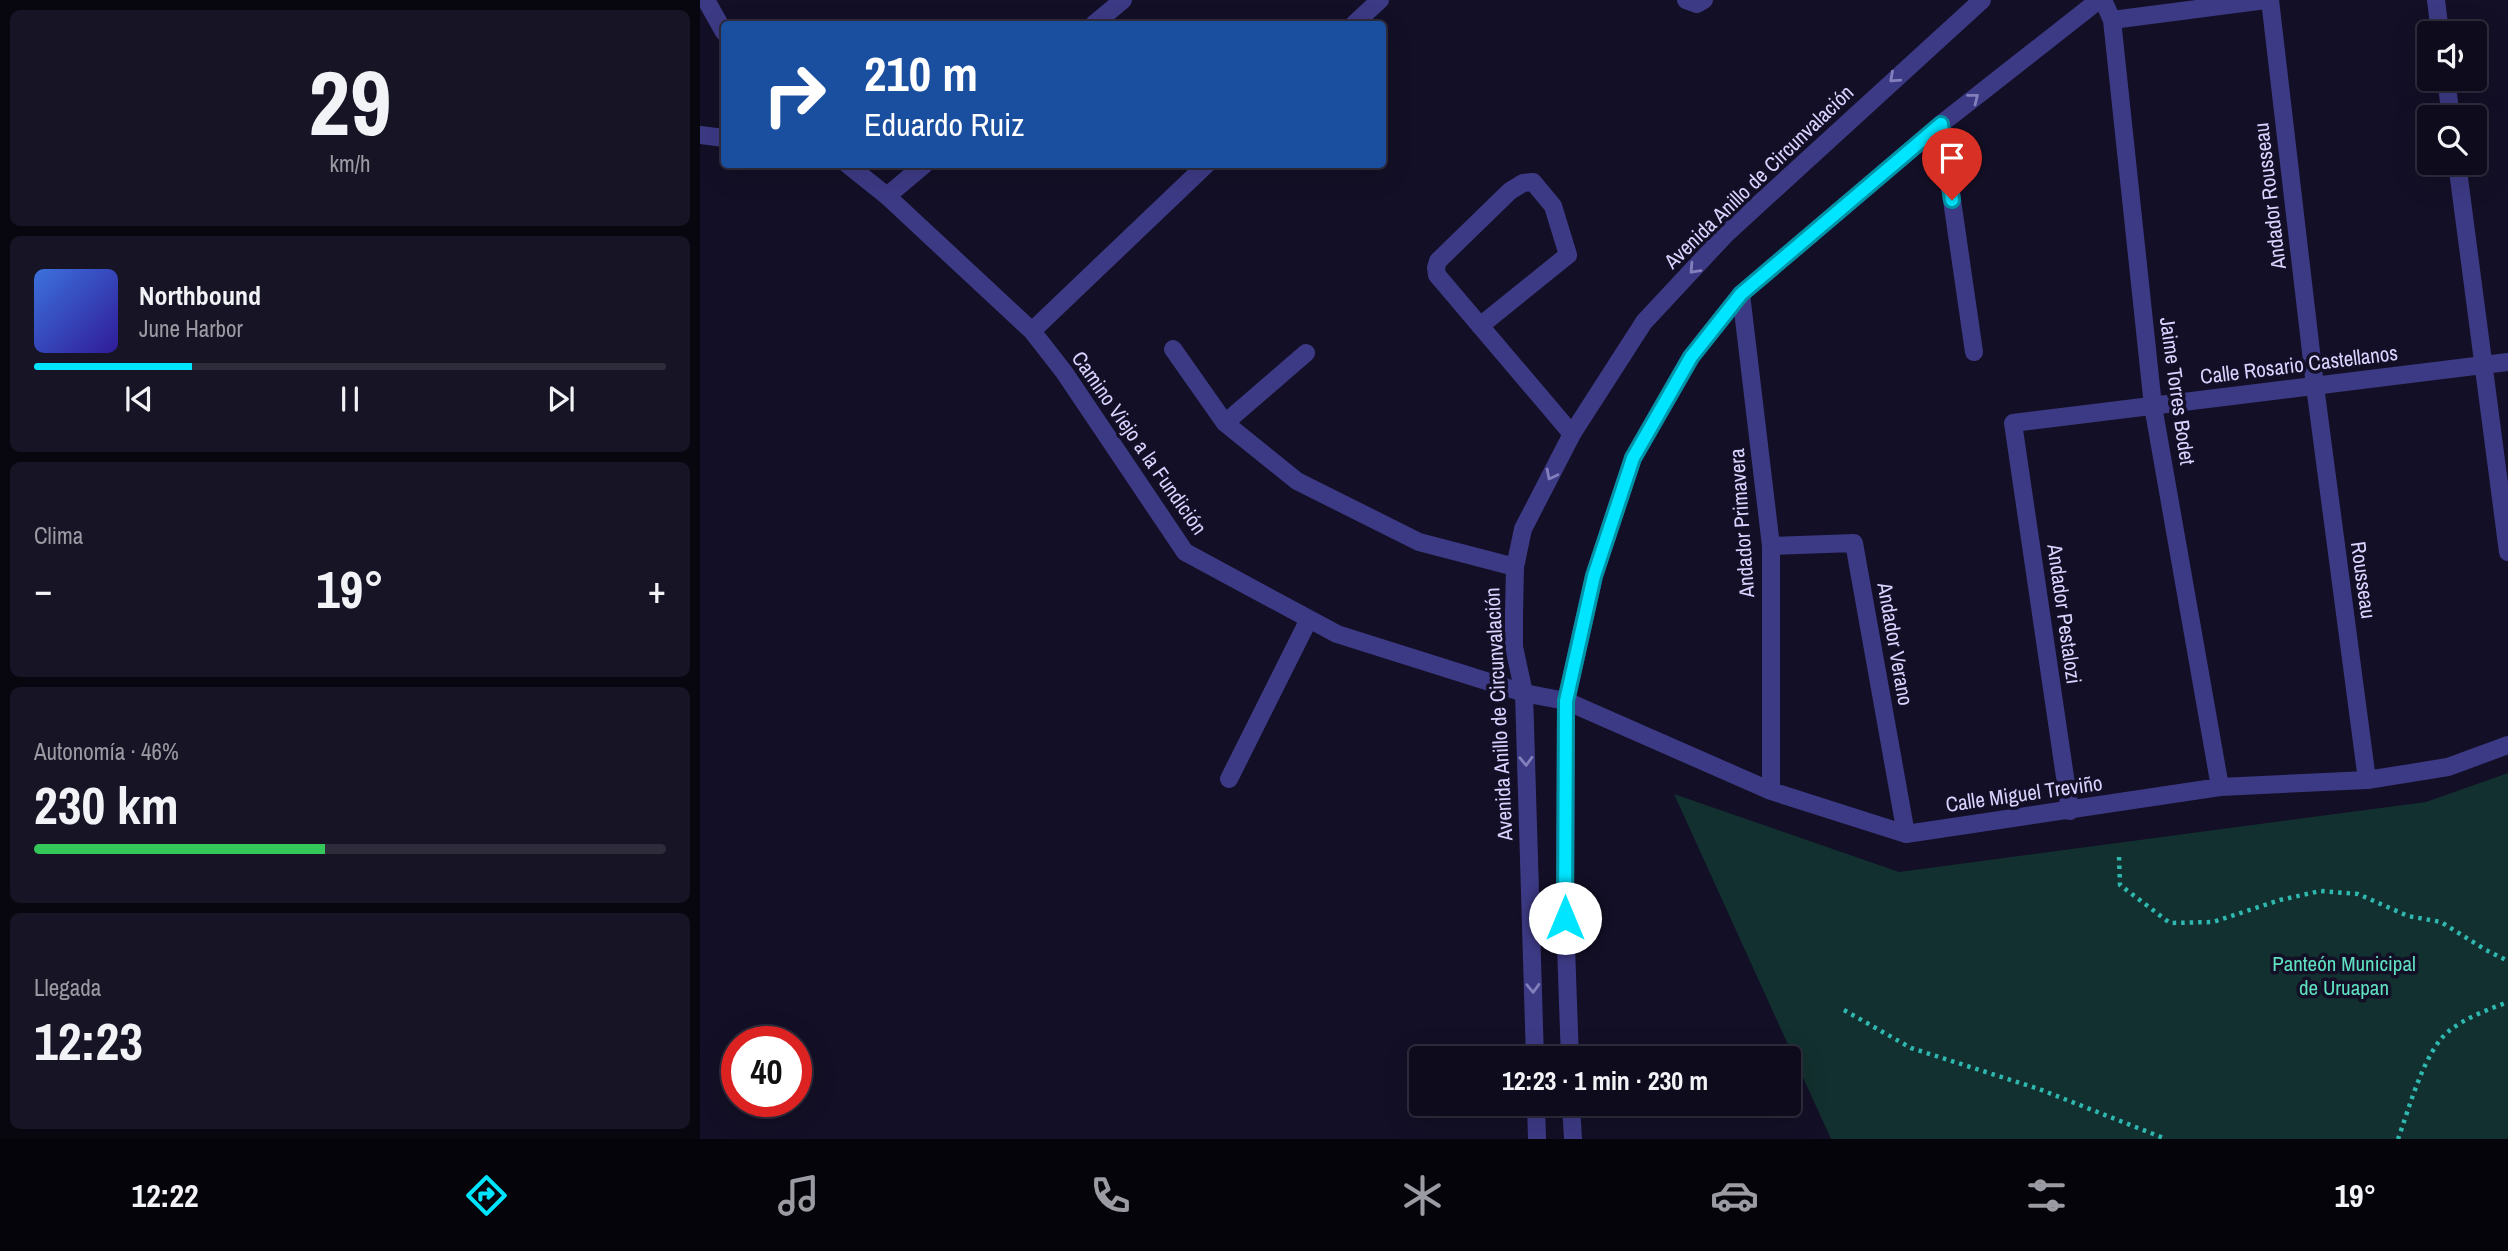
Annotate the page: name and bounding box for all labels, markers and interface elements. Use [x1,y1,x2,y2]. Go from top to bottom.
map controls [2417,21,2487,175]
button: sound [2417,21,2487,91]
text: 210 m [864,40,978,106]
text: 29 [309,41,392,163]
icon: right [749,49,840,140]
one-way arrow [1890,70,1903,83]
street label: Avenida Anillo de Circunvalación [1657,78,1860,276]
one-way arrow [1967,93,1979,106]
text: Eduardo Ruiz [864,103,1024,146]
button: search [2417,105,2487,175]
street label: Andador Rousseau [2246,121,2293,272]
pin [1922,128,1982,200]
icon: arrive [1933,139,1971,177]
text: km/h [330,148,370,179]
one-way arrow [1690,261,1702,274]
text: Northbound [139,278,261,313]
text: June Harbor [139,313,243,344]
street label: Jaime Torres Bodet [2153,315,2202,467]
street label: Calle Rosario Castellanos [2198,338,2399,391]
street label: Camino Viejo a la Fundición [1065,345,1214,540]
icon: previous [120,380,158,418]
icon: pause [331,380,369,418]
icon: next [542,380,580,418]
street label: Andador Primavera [1722,447,1761,600]
one-way arrow [1545,467,1559,480]
text: Clima [34,520,83,551]
street label: Rousseau [2344,540,2383,620]
street label: Andador Pestalozi [2040,541,2089,686]
text: 19° [316,554,384,624]
text: − [34,564,52,615]
text: + [648,564,666,615]
street label: Andador Verano [1870,579,1921,708]
street label: Avenida Anillo de Circunvalación [1477,587,1520,842]
text: Autonomía · 46% [34,736,179,767]
one-way arrow [1518,756,1533,767]
street label: Calle Miguel Treviño [1944,768,2104,819]
text: 230 km [34,770,179,840]
position arrow [1528,881,1602,955]
park label: Panteón Municipal de Uruapan [2272,949,2416,1002]
text: Llegada [34,972,101,1003]
one-way arrow [1525,983,1540,994]
text: 12:23 [34,1006,143,1076]
speed limit sign: 40 [721,1026,812,1117]
text: 12:23 · 1 min · 230 m [1502,1063,1708,1098]
icon: directions [462,1171,511,1220]
icon: music [774,1171,823,1220]
icon: phone [1086,1171,1135,1220]
icon: climate [1398,1171,1447,1220]
icon: car [1710,1171,1759,1220]
icon: filters [2022,1171,2071,1220]
text: 12:22 [132,1174,199,1217]
text: 19° [2334,1174,2376,1217]

